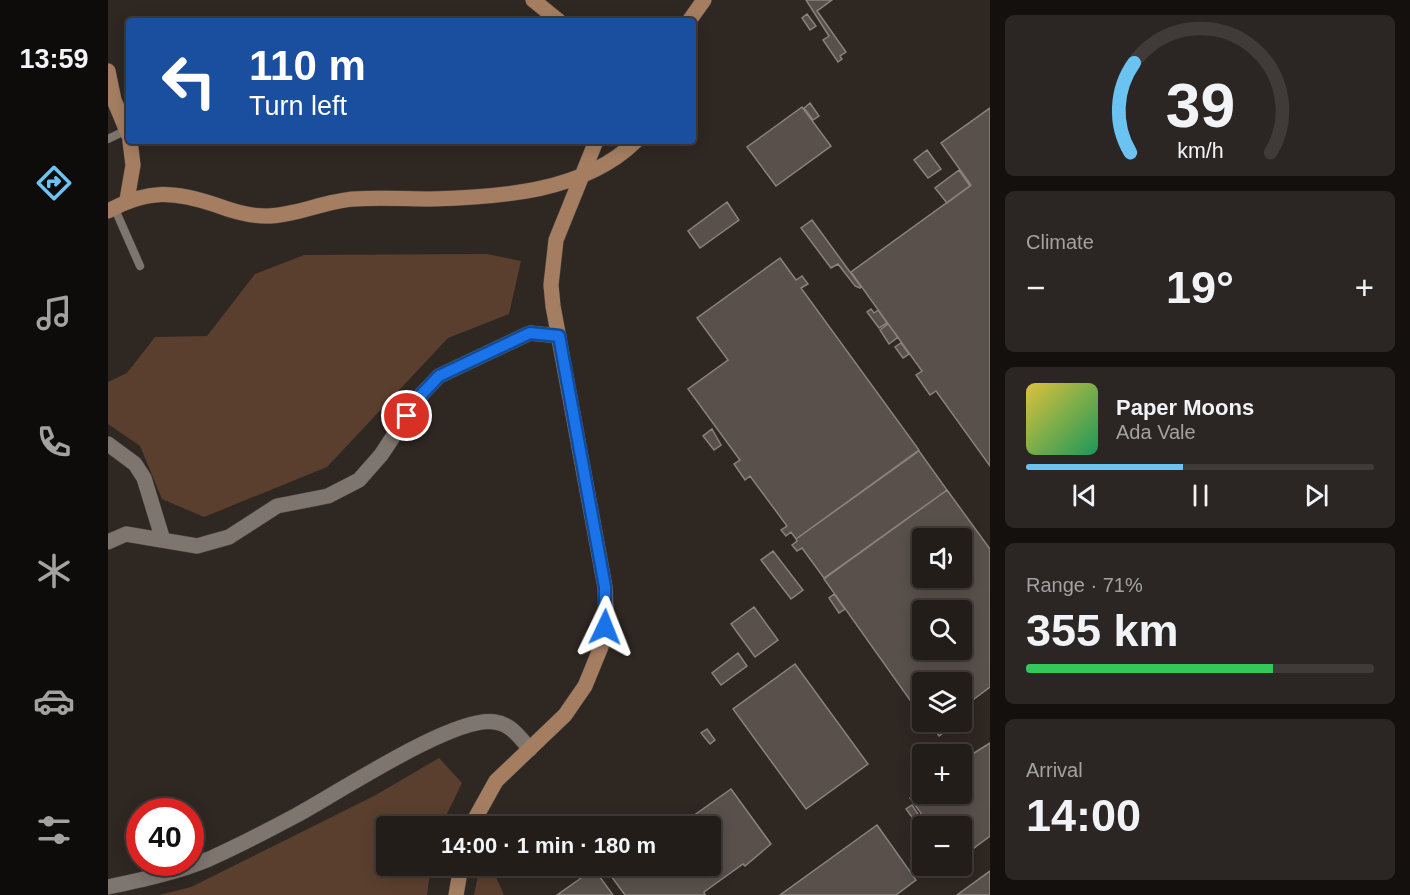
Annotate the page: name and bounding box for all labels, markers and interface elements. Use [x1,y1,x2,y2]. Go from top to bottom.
icon: left [150,42,228,120]
text: 110 m [249,42,366,89]
text: 13:59 [19,44,89,74]
text: 39 [1165,71,1235,140]
text: Turn left [249,91,347,121]
text: km/h [1177,139,1223,163]
icon: directions [33,162,75,204]
text: Climate [1026,231,1094,253]
text: 19° [1166,262,1234,313]
text: − [1026,269,1045,306]
text: + [1355,269,1374,306]
icon: music [33,292,75,334]
pin [381,390,432,441]
text: Paper Moons [1116,395,1254,420]
icon: arrive [390,399,423,432]
icon: phone [33,421,75,463]
text: Ada Vale [1116,421,1196,443]
icon: previous [1068,479,1101,512]
icon: pause [1184,479,1217,512]
icon: next [1300,479,1333,512]
map controls [912,528,972,876]
button: sound [912,528,972,588]
icon: climate [33,550,75,592]
text: Range · 71% [1026,574,1143,596]
position arrow [573,595,637,659]
button: search [912,600,972,660]
text: 355 km [1026,605,1179,656]
button: layers [912,672,972,732]
icon: car [33,680,75,722]
button: + [912,744,972,804]
text: Arrival [1026,759,1083,781]
text: 14:00 [1026,790,1141,841]
speed limit sign: 40 [126,798,204,876]
icon: filters [33,809,75,851]
button: − [912,816,972,876]
text: 14:00 · 1 min · 180 m [441,833,656,858]

